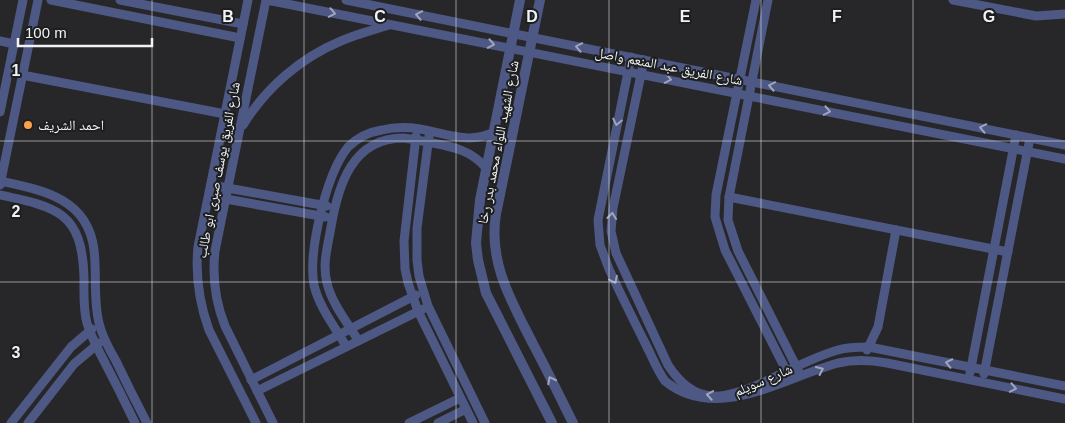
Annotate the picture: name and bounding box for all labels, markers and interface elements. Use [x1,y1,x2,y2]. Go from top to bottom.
one-way arrow [328,7,336,17]
text: B [222,8,234,25]
text: C [374,8,386,25]
text: D [526,8,538,25]
text: E [680,8,691,25]
text: F [832,8,842,25]
text: G [983,8,995,25]
one-way arrow [415,10,424,21]
scale bar [18,15,151,47]
text: 100 m [25,24,67,41]
one-way arrow [487,38,496,49]
one-way arrow [574,42,583,53]
street label: شارع الفريق عبد المنعم واصل [594,44,744,90]
street label: شارع الشهيد اللواء محمد بدر رخا [474,59,524,226]
text: 1 [12,62,21,79]
one-way arrow [664,74,672,84]
street label: شارع الفريق يوسف صبرى ابو طالب [193,80,245,260]
one-way arrow [768,81,777,91]
one-way arrow [823,106,832,116]
place label: احمد الشريف [38,117,104,134]
one-way arrow [612,118,623,127]
marker: احمد الشريف [22,119,34,131]
one-way arrow [978,124,987,134]
text: 2 [12,203,21,220]
one-way arrow [606,212,617,220]
one-way arrow [608,275,618,284]
text: 3 [12,344,21,361]
one-way arrow [944,358,953,368]
street label: شارع سويلم [731,361,795,401]
one-way arrow [815,366,824,377]
one-way arrow [547,376,557,385]
one-way arrow [1009,382,1017,393]
one-way arrow [705,391,714,401]

